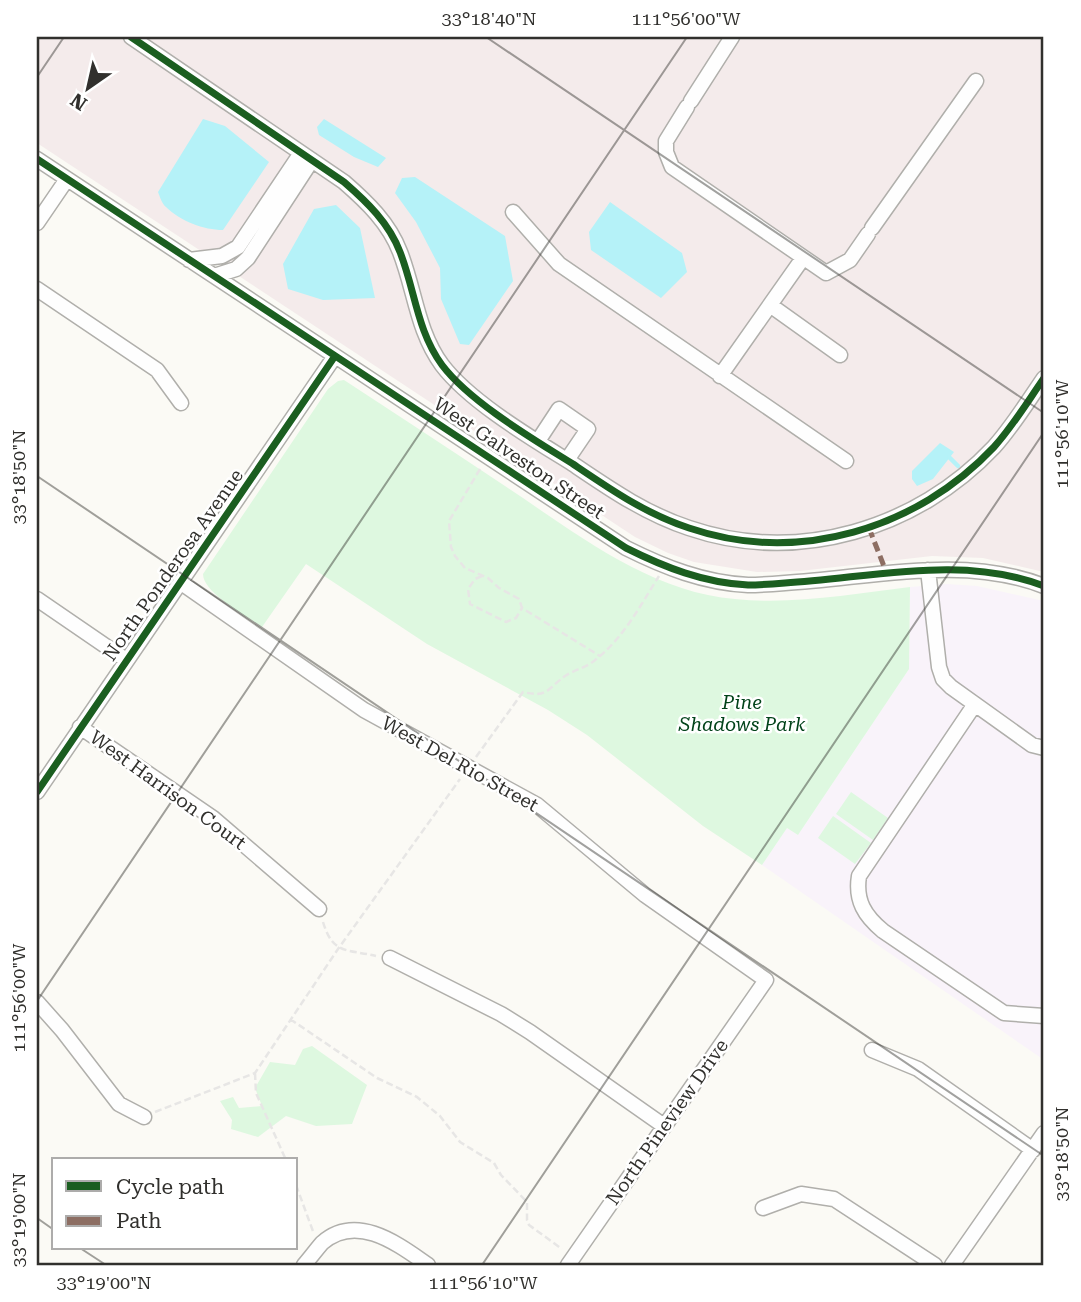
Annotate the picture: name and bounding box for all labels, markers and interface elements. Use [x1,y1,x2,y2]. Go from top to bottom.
text: 33°18'40"N [442,8,536,29]
text: 111°56'00"W [632,8,741,29]
north arrow [52,52,122,122]
text: N [66,88,91,115]
text: 111°56'10"W [1051,379,1072,488]
street label: West Galveston Street [429,392,609,524]
text: 33°18'50"N [8,430,29,524]
street label: North Ponderosa Avenue [98,465,248,665]
park label: Pine Shadows Park [678,691,806,736]
street label: West Del Rio Street [378,711,542,817]
street label: West Harrison Court [85,726,251,854]
text: 111°56'00"W [8,943,29,1052]
street label: North Pineview Drive [601,1035,733,1209]
text: 33°18'50"N [1051,1107,1072,1201]
legend [52,1158,298,1250]
text: 33°19'00"N [8,1173,29,1267]
text: Cycle path [116,1175,225,1199]
text: Path [116,1209,162,1233]
text: 33°19'00"N [57,1272,151,1293]
text: 111°56'10"W [429,1272,538,1293]

